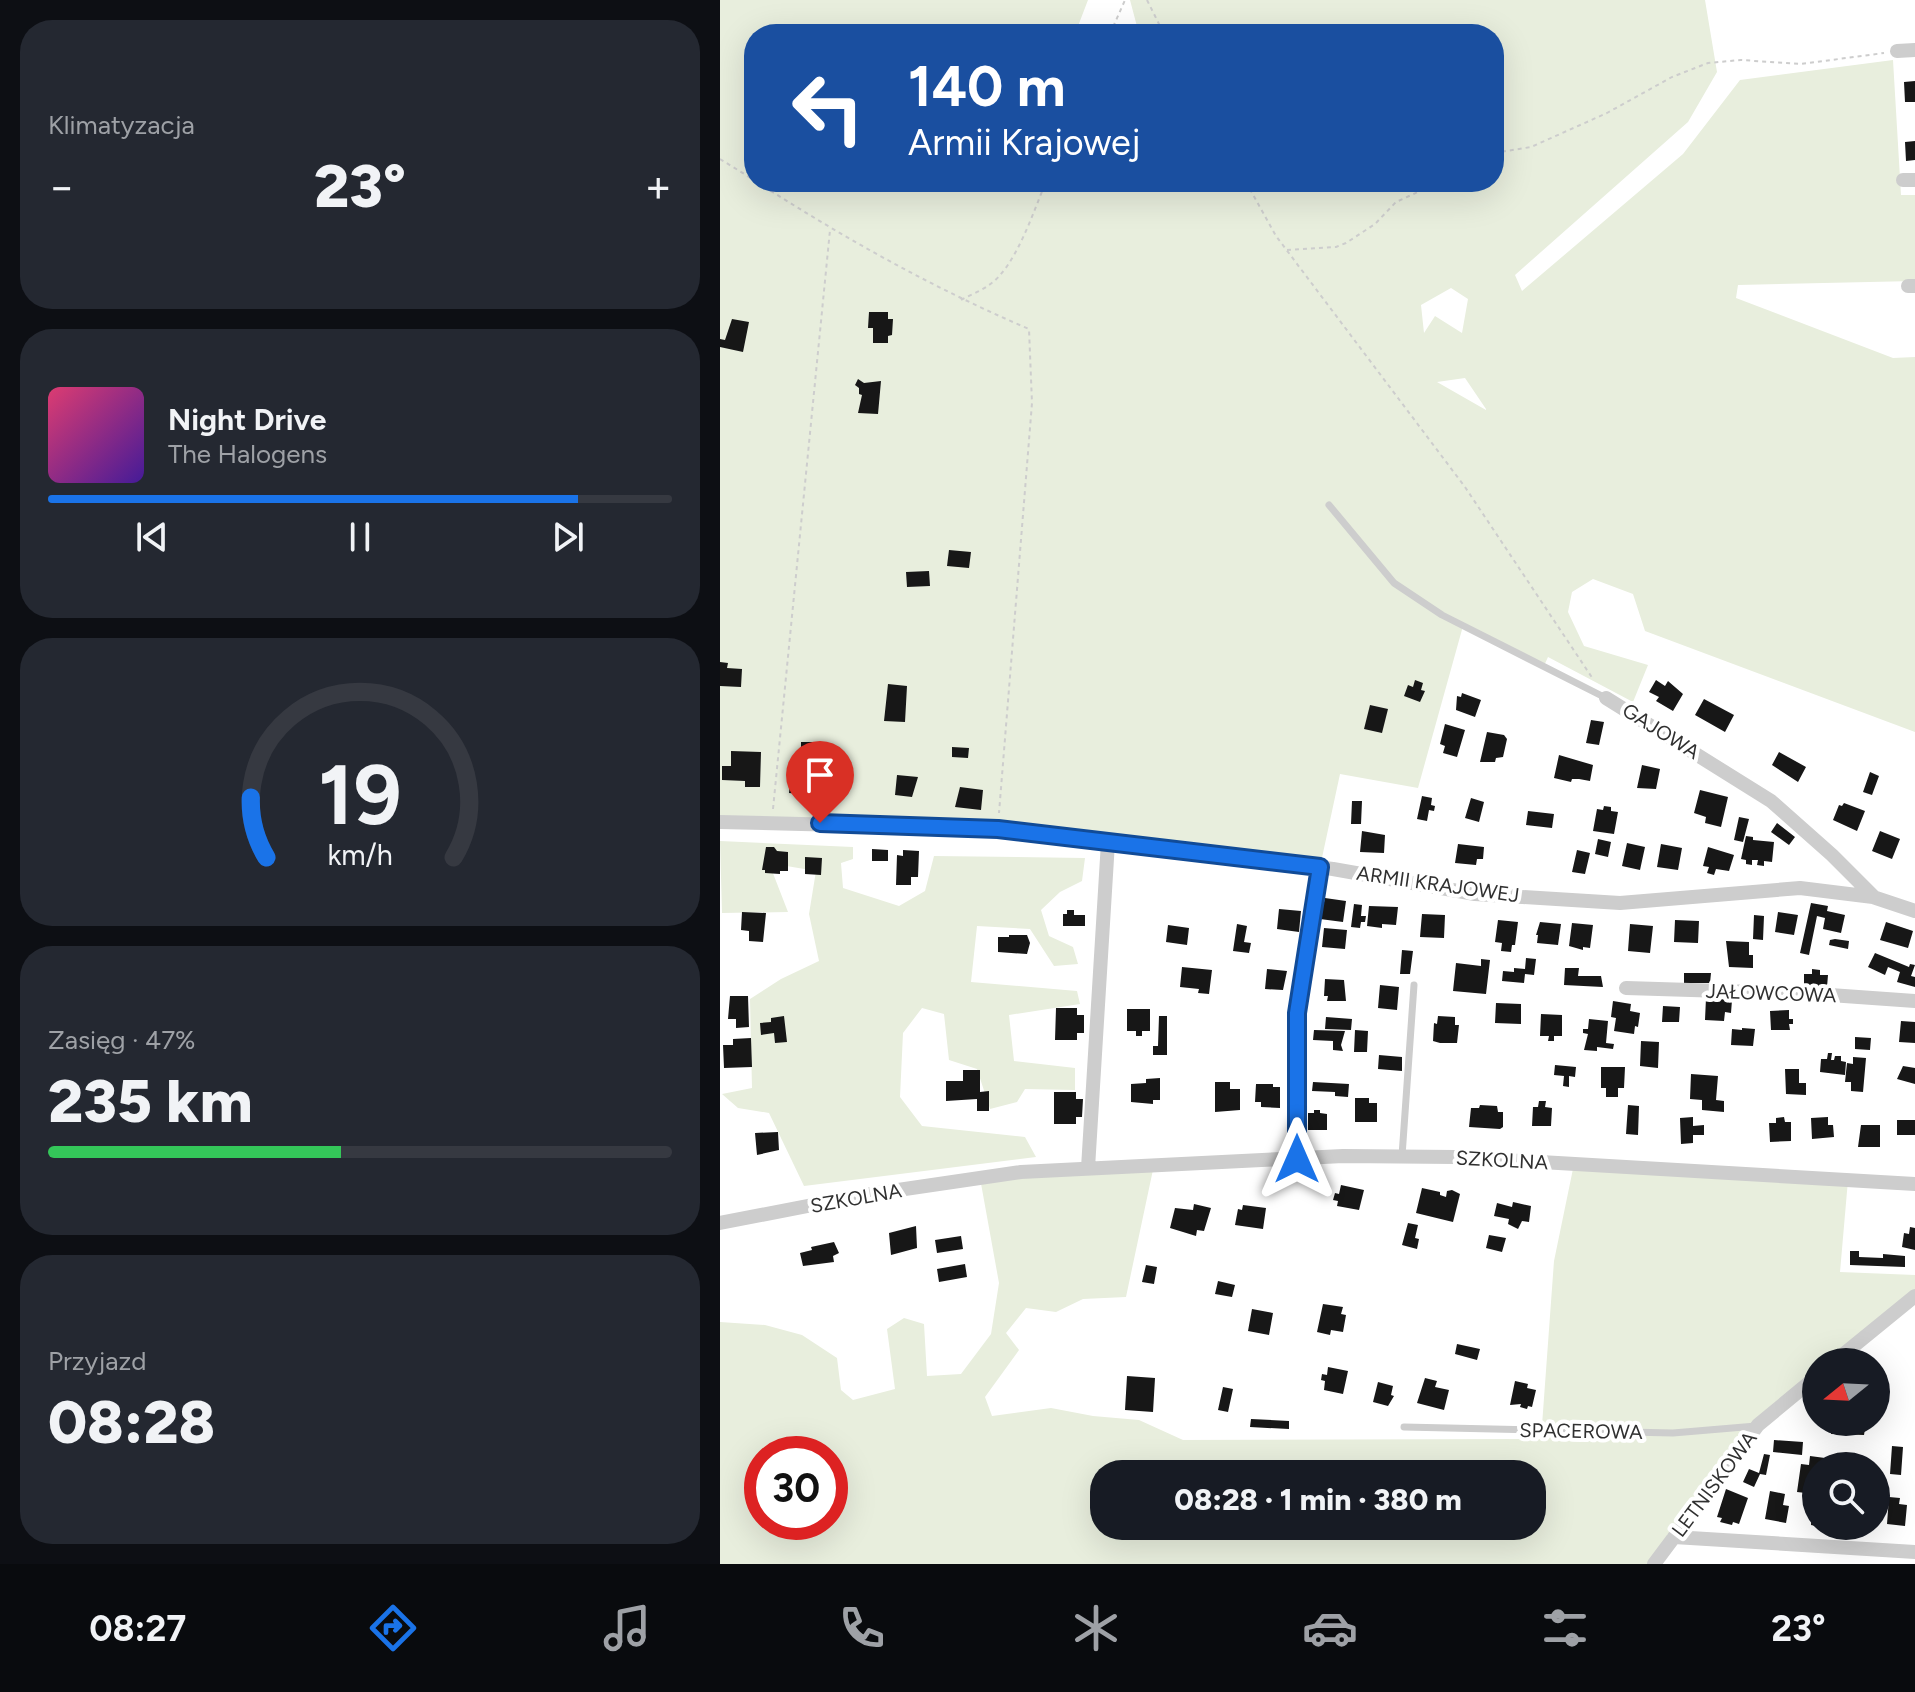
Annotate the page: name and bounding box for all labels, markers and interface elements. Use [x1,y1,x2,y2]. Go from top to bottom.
text: 140 m [908,53,1066,120]
icon: left [776,56,880,160]
text: Klimatyzacja [48,109,195,141]
text: Armii Krajowej [908,121,1140,164]
text: 23° [314,150,406,222]
text: − [48,160,75,213]
text: + [645,160,672,213]
text: Night Drive [168,401,326,438]
text: The Halogens [168,438,327,470]
icon: previous [130,515,174,559]
icon: pause [338,515,382,559]
icon: next [546,515,590,559]
street label: GAJOWA [1618,698,1704,764]
pin [786,741,854,823]
text: 19 [318,745,402,845]
icon: arrive [798,753,842,797]
text: km/h [327,838,393,872]
street label: ARMII KRAJOWEJ [1355,861,1521,907]
street label: JAŁOWCOWA [1705,979,1837,1007]
text: Zasięg · 47% [48,1024,196,1056]
text: 235 km [48,1065,253,1137]
position arrow [1255,1117,1339,1201]
street label: SZKOLNA [1455,1146,1549,1174]
street label: SZKOLNA [808,1178,904,1218]
text: Przyjazd [48,1345,146,1377]
north arrow [1802,1348,1890,1436]
map controls [1802,1348,1890,1540]
text: 08:28 [48,1386,215,1458]
street label: SPACEROWA [1519,1418,1643,1444]
street label: LETNISKOWA [1666,1426,1762,1542]
speed limit sign: 30 [744,1436,848,1540]
button: search [1802,1452,1890,1540]
text: 08:28 · 1 min · 380 m [1174,1481,1462,1518]
icon: directions [365,1600,421,1656]
icon: music [599,1600,655,1656]
icon: phone [834,1600,890,1656]
icon: climate [1068,1600,1124,1656]
icon: car [1302,1600,1358,1656]
icon: filters [1537,1600,1593,1656]
text: 08:27 [89,1607,186,1650]
text: 23° [1771,1607,1826,1650]

